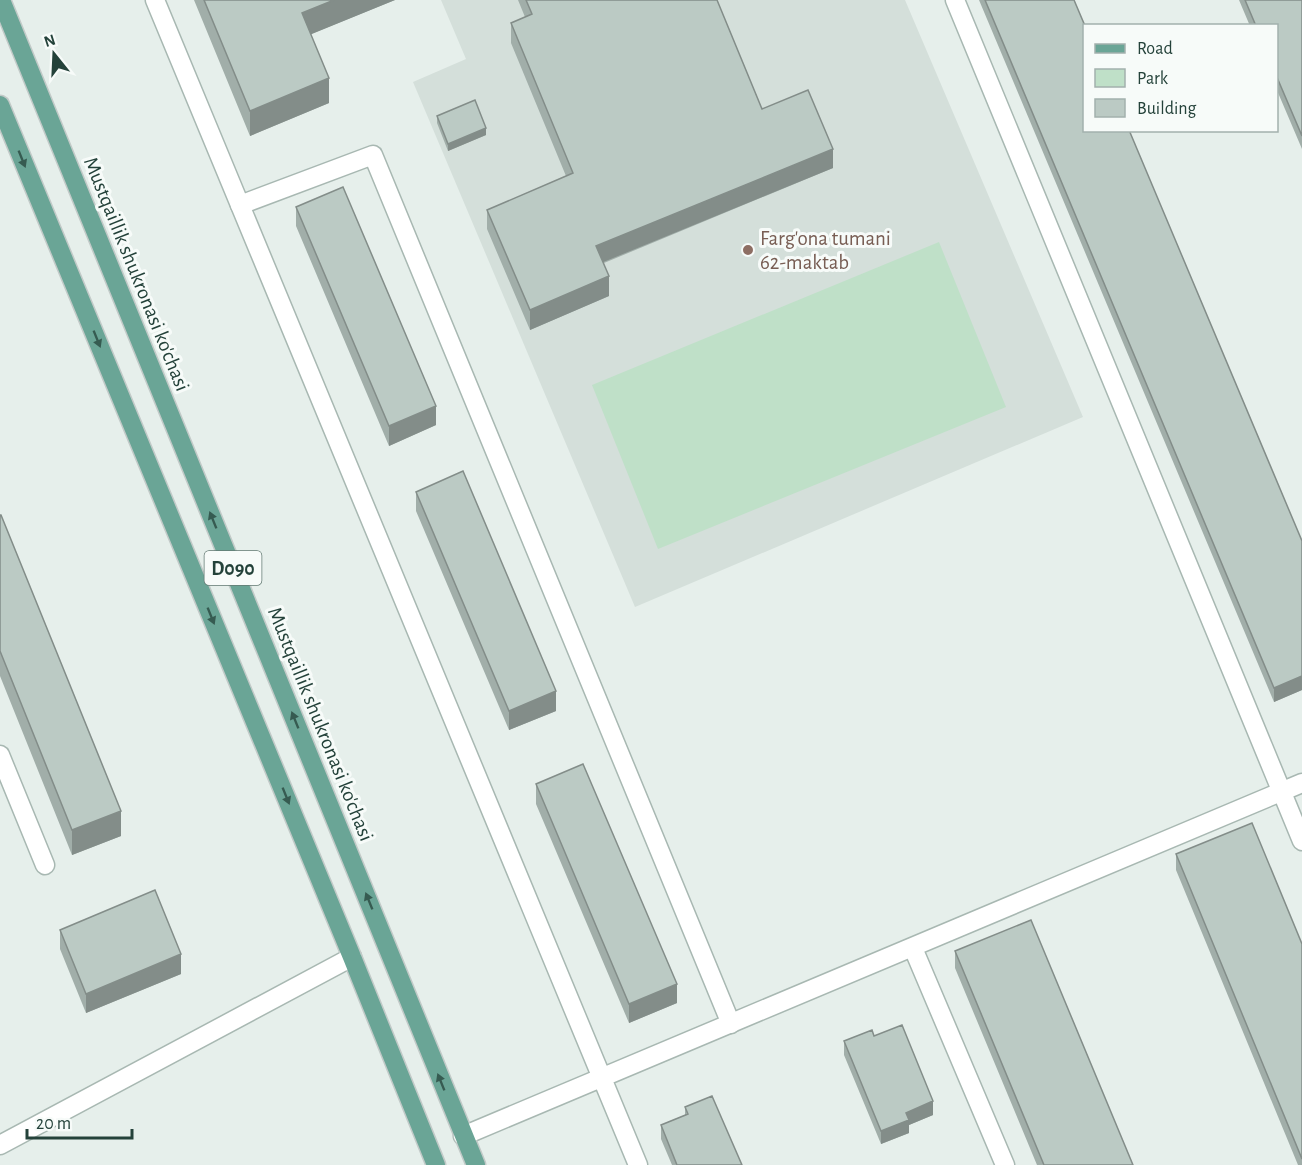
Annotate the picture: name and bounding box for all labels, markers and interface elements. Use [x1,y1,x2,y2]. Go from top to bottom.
north arrow [24,24,84,84]
legend [1083,24,1278,132]
text: N [42,31,57,50]
text: Road [1137,40,1173,58]
text: Park [1137,70,1169,88]
text: Building [1137,100,1197,118]
one-way arrow [17,150,27,168]
street label: Mustqaillik shukronasi ko'chasi [80,154,193,394]
place label: Farg'ona tumani 62-maktab [760,228,891,273]
marker: Farg'ona tumani 62-maktab [741,243,755,257]
one-way arrow [93,330,102,348]
one-way arrow [208,511,218,529]
road number: D090 [204,551,262,585]
street label: Mustqaillik shukronasi ko'chasi [264,604,377,844]
one-way arrow [206,608,216,626]
one-way arrow [290,711,300,729]
one-way arrow [281,788,291,806]
one-way arrow [363,892,373,910]
one-way arrow [436,1073,445,1091]
scale bar [27,1102,132,1140]
text: 20 m [36,1115,71,1133]

